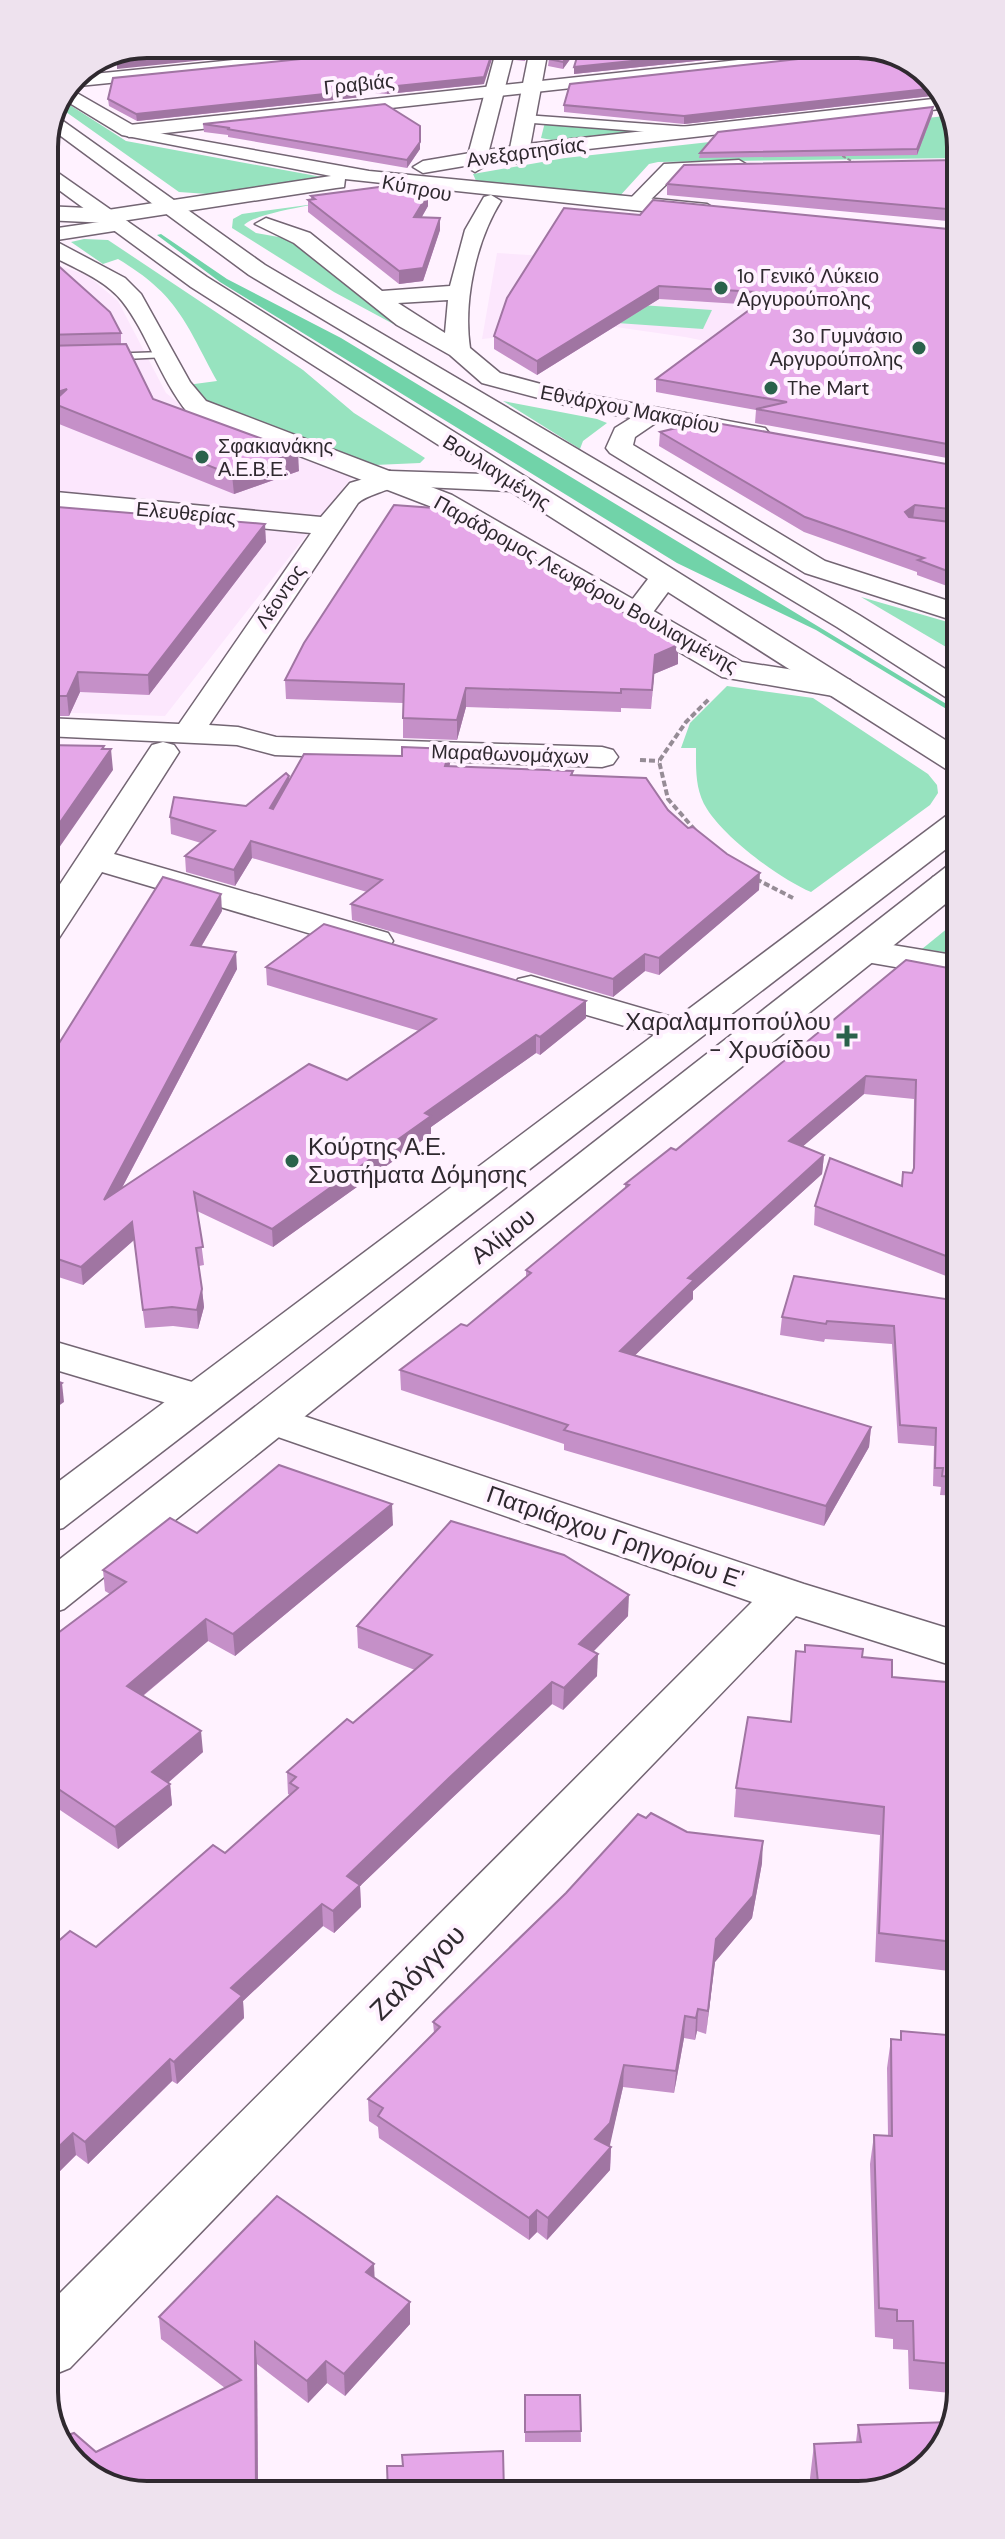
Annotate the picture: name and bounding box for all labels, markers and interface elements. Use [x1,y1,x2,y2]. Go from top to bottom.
street label: Γραβιάς [322,67,396,101]
street label: Ανεξαρτησίας [465,131,588,173]
street label: Κύπρου [380,168,454,208]
place label: 1ο Γενικό Λύκειο Αργυρούπολης [737,263,879,312]
marker: 1ο Γενικό Λύκειο Αργυρούπολης [712,279,730,297]
place label: 3ο Γυμνάσιο Αργυρούπολης [769,323,903,372]
marker: 3ο Γυμνάσιο Αργυρούπολης [910,339,928,357]
place label: The Mart [787,375,869,401]
street label: Εθνάρχου Μακαρίου [538,379,722,439]
marker: The Mart [762,379,780,397]
street label: Βουλιαγμένης [438,428,556,516]
place label: Σφακιανάκης Α.Ε.Β.Ε. [218,433,334,482]
marker: Σφακιανάκης Α.Ε.Β.Ε. [193,448,211,466]
street label: Παράδρομος Λεωφόρου Βουλιαγμένης [429,489,743,679]
street label: Ελευθερίας [135,496,237,530]
street label: Λέοντος [249,559,311,633]
street label: Μαραθωνομάχων [431,738,589,770]
place label: Χαραλαμποπούλου - Χρυσίδου [625,1006,831,1065]
marker: Χαραλαμποπούλου - Χρυσίδου [838,1027,856,1045]
place label: Κούρτης Α.Ε. Συστήματα Δόμησης [308,1131,527,1190]
marker: Κούρτης Α.Ε. Συστήματα Δόμησης [283,1152,301,1170]
street label: Αλίμου [464,1201,541,1270]
street label: Πατριάρχου Γρηγορίου Ε' [483,1478,747,1595]
street label: Ζαλόγγου [361,1916,473,2028]

